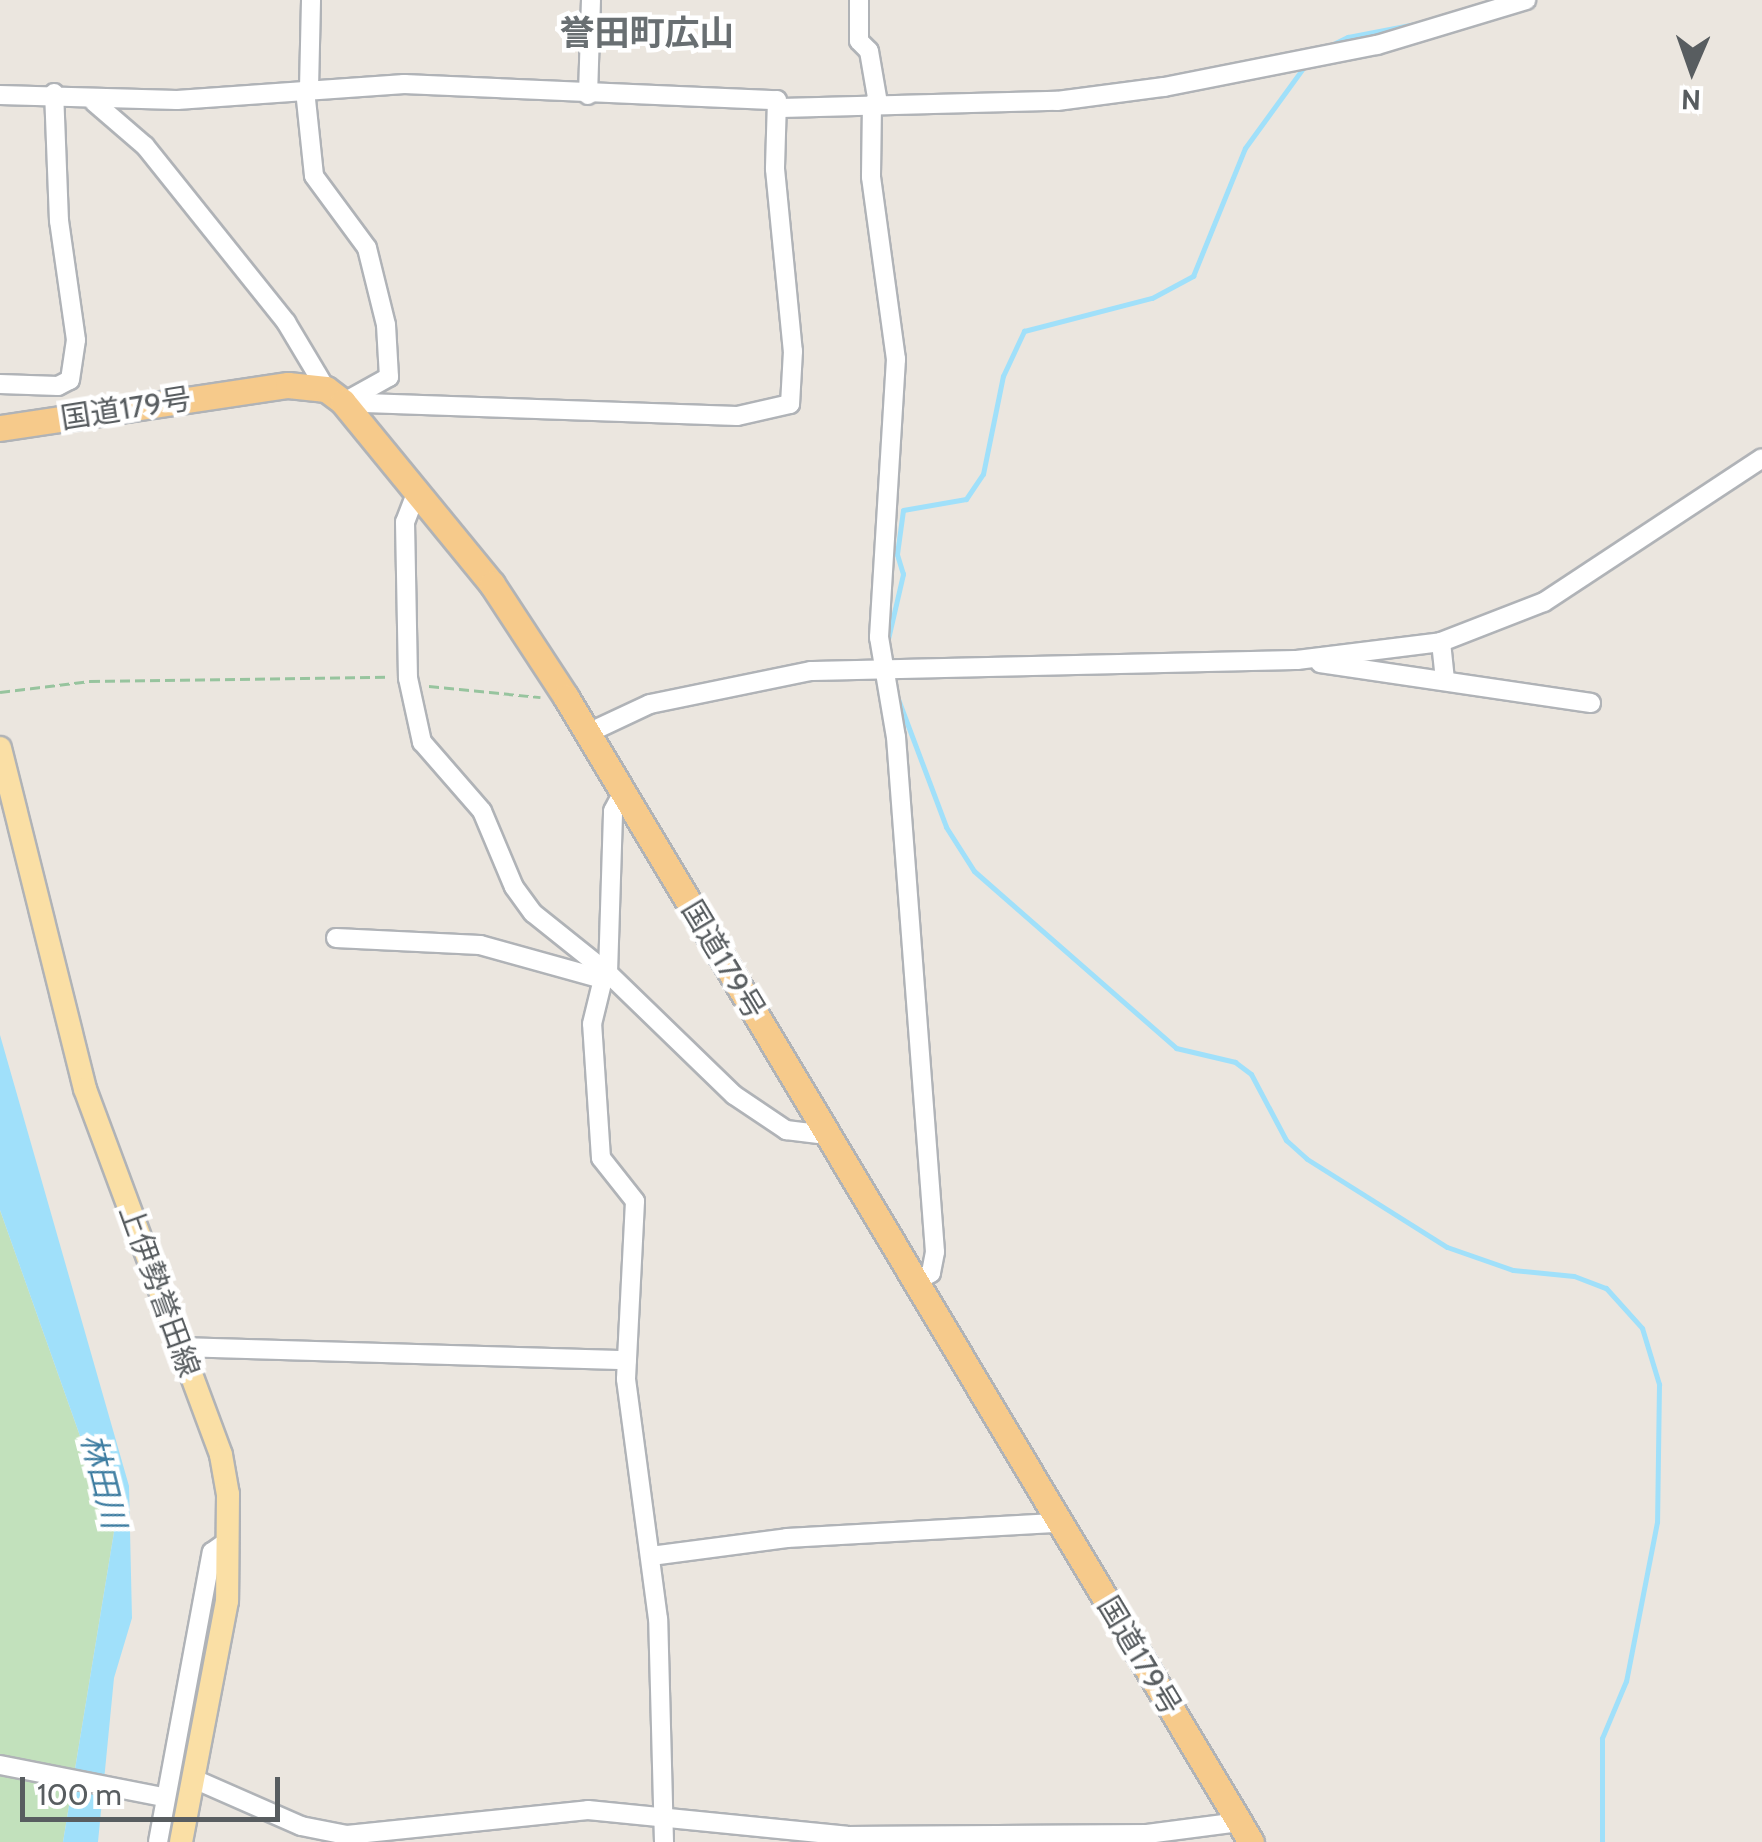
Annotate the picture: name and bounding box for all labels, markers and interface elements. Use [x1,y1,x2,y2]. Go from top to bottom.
district label: 誉田町広山 [560,12,734,54]
north arrow [1642,20,1742,120]
text: N [1680,83,1701,117]
street label: 国道179号 [58,381,194,437]
street label: 国道179号 [674,894,772,1026]
street label: 上伊勢誉田線 [111,1200,207,1382]
water label: 林田川 [73,1430,133,1532]
street label: 国道179号 [1090,1590,1188,1722]
scale bar [25,1757,285,1819]
text: 100 m [37,1776,122,1813]

